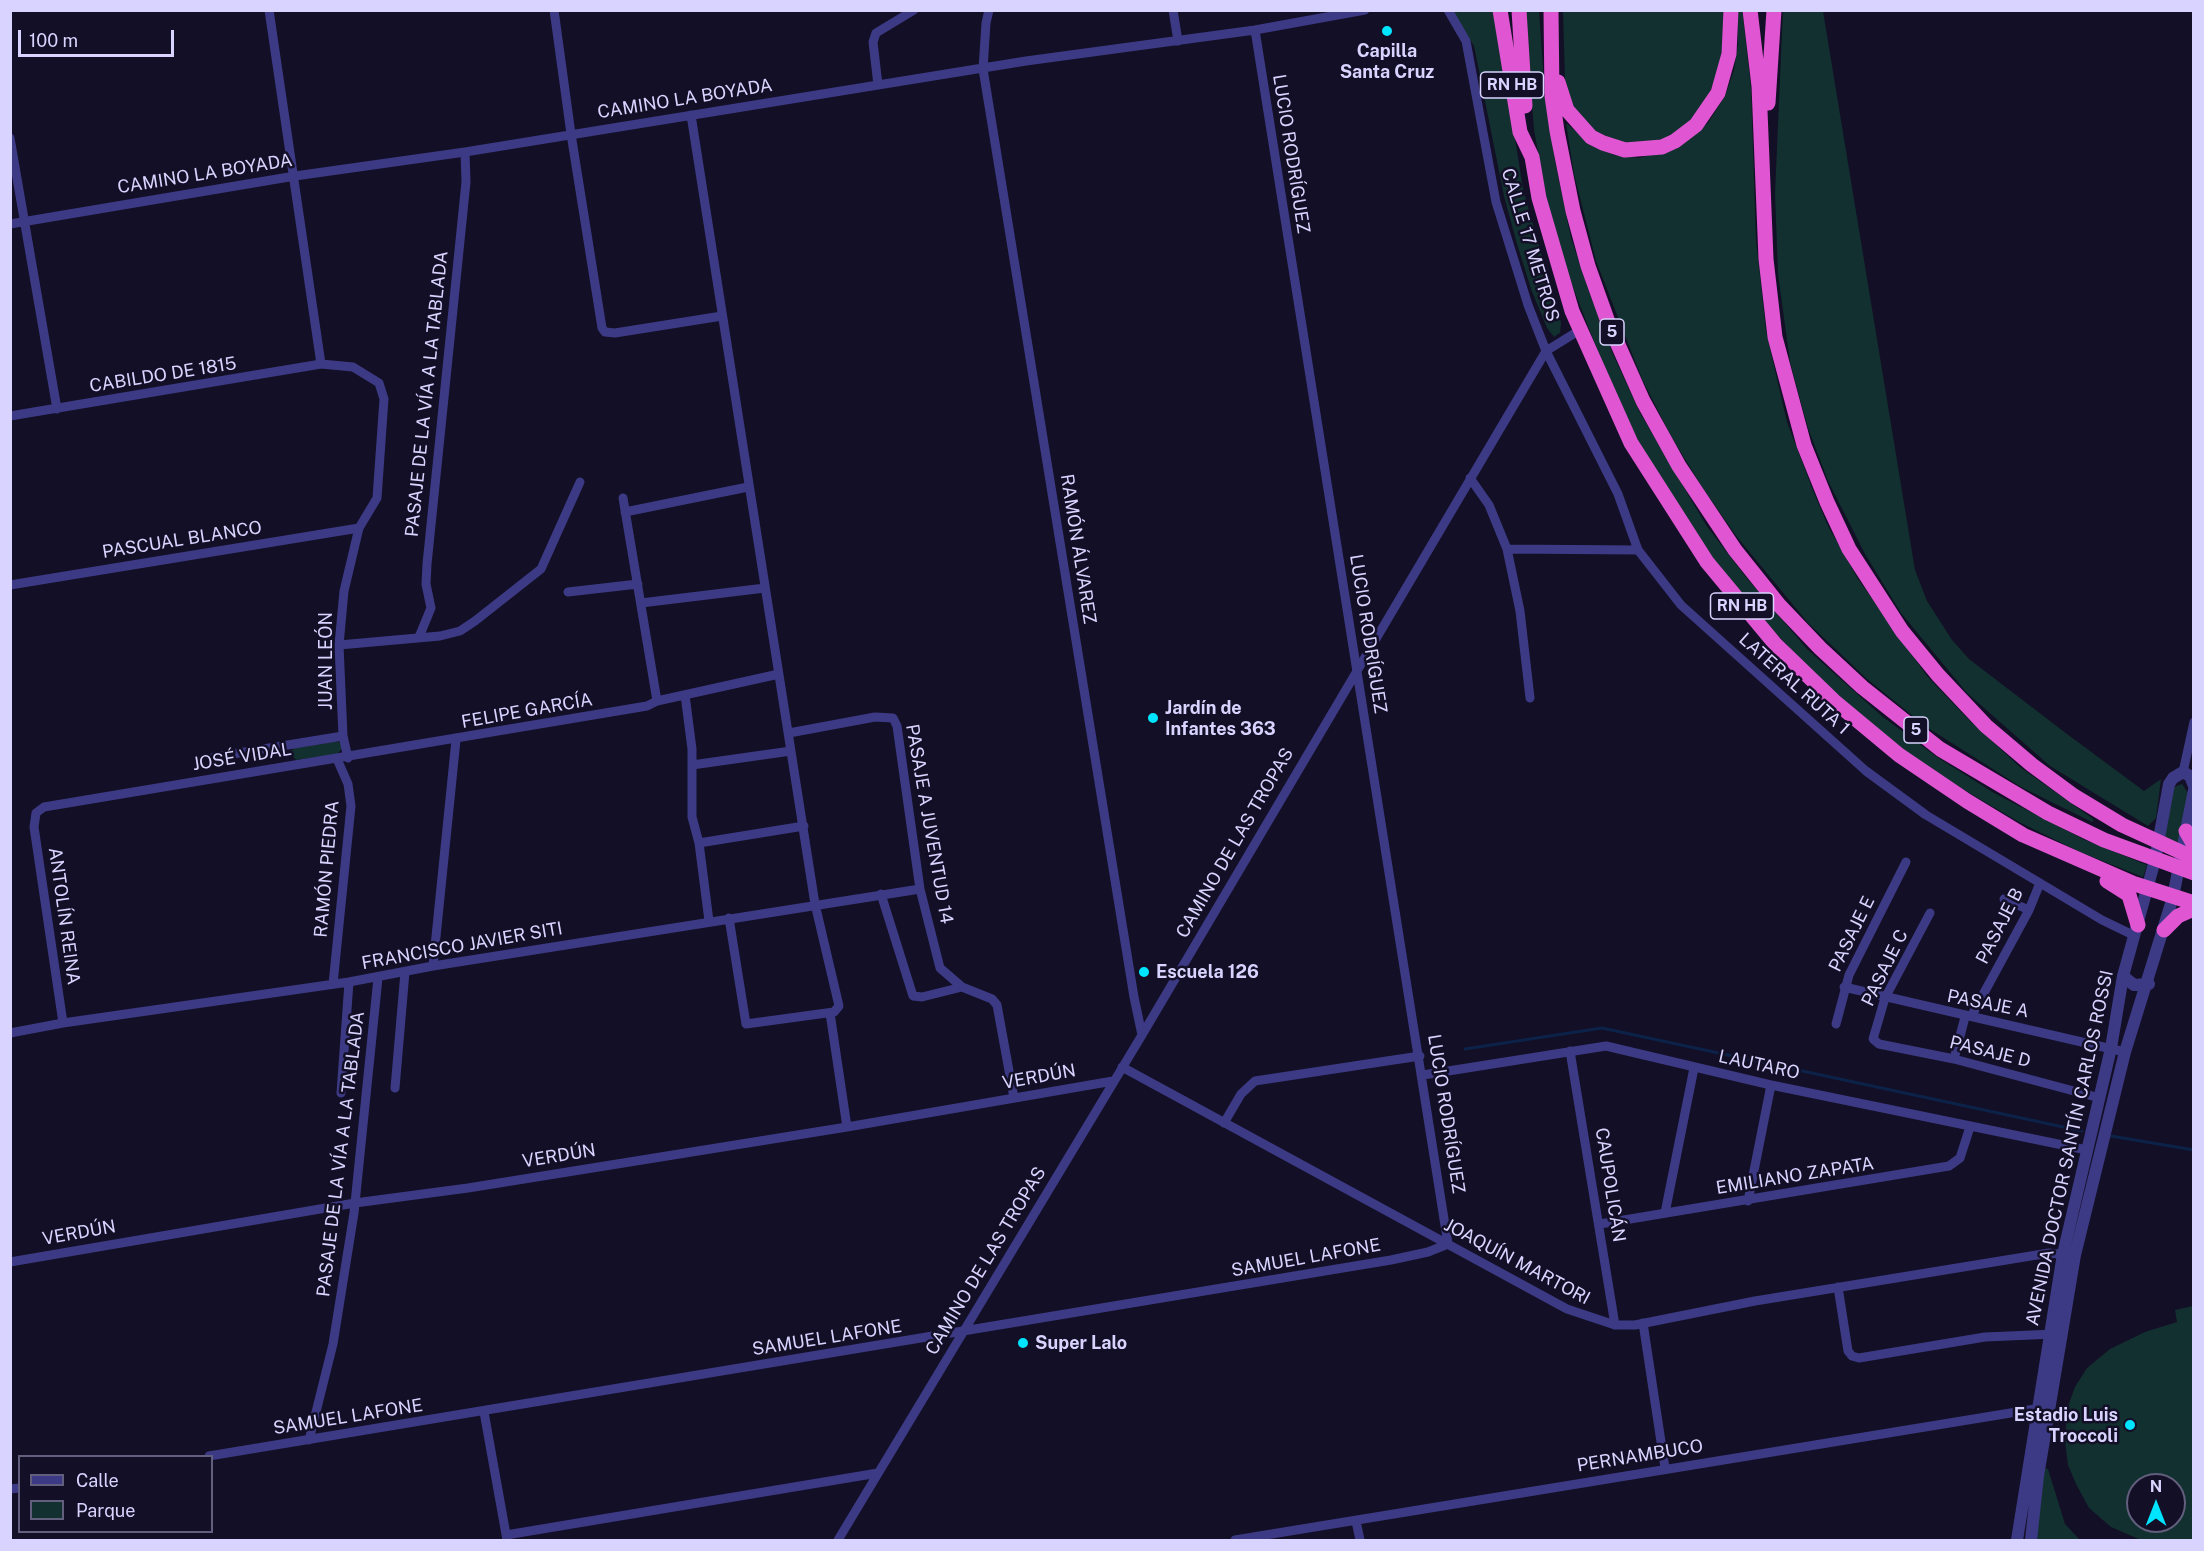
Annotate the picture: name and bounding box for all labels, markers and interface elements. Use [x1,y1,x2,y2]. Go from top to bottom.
scale bar [21,18,177,56]
marker: Capilla Santa Cruz [1380,24,1394,38]
text: 100 m [29,30,78,51]
place label: Capilla Santa Cruz [1340,40,1434,82]
road number: RN HB [1480,72,1544,98]
street label: LUCIO RODRÍGUEZ [1268,73,1314,235]
street label: CAMINO LA BOYADA [596,75,774,123]
street label: CAMINO LA BOYADA [116,150,294,198]
street label: CALLE 17 METROS [1496,166,1564,324]
street label: PASAJE DE LA VÍA A LA TABLADA [401,250,453,538]
road number: 5 [1600,319,1624,345]
street label: CABILDO DE 1815 [88,353,238,397]
street label: RAMÓN ÁLVAREZ [1055,472,1101,626]
street label: PASCUAL BLANCO [101,517,263,563]
street label: LUCIO RODRÍGUEZ [1345,553,1391,715]
road number: RN HB [1710,593,1774,619]
street label: JUAN LEÓN [315,612,337,710]
street label: LATERAL RUTA 1 [1734,629,1854,739]
street label: FELIPE GARCÍA [460,689,594,733]
place label: Jardín de Infantes 363 [1165,697,1276,740]
marker: Jardín de Infantes 363 [1146,711,1160,725]
road number: 5 [1904,717,1928,743]
street label: PASAJE A JUVENTUD 14 [901,722,957,926]
street label: JOSÉ VIDAL [191,739,293,775]
street label: CAMINO DE LAS TROPAS [1172,744,1298,942]
street label: RAMÓN PIEDRA [310,800,344,938]
street label: ANTOLÍN REINA [44,846,84,986]
street label: PASAJE B [1972,884,2028,968]
street label: PASAJE E [1824,893,1880,975]
street label: FRANCISCO JAVIER SITI [360,918,564,974]
street label: PASAJE C [1857,926,1913,1010]
place label: Escuela 126 [1156,961,1259,983]
marker: Escuela 126 [1137,965,1151,979]
street label: AVENIDA DOCTOR SANTÍN CARLOS ROSSI [2022,968,2118,1328]
street label: PASAJE A [1945,985,2031,1023]
street label: PASAJE DE LA VÍA A LA TABLADA [313,1010,369,1298]
street label: PASAJE D [1947,1032,2033,1072]
street label: LUCIO RODRÍGUEZ [1423,1033,1469,1195]
street label: LAUTARO [1716,1046,1802,1084]
street label: VERDÚN [1001,1060,1077,1094]
street label: CAUPOLICÁN [1590,1126,1630,1244]
street label: VERDÚN [521,1140,597,1172]
street label: EMILIANO ZAPATA [1715,1153,1875,1199]
street label: CAMINO DE LAS TROPAS [921,1163,1051,1359]
street label: JOAQUÍN MARTORI [1440,1214,1594,1310]
street label: VERDÚN [41,1216,117,1250]
street label: SAMUEL LAFONE [1230,1234,1382,1282]
street label: SAMUEL LAFONE [751,1316,903,1360]
place label: Super Lalo [1035,1332,1127,1354]
marker: Super Lalo [1016,1336,1030,1350]
street label: SAMUEL LAFONE [272,1395,424,1439]
place label: Estadio Luis Troccoli [2014,1404,2118,1446]
marker: Estadio Luis Troccoli [2123,1418,2137,1432]
street label: PERNAMBUCO [1575,1435,1705,1477]
legend [18,1455,213,1533]
text: Calle [76,1470,119,1491]
north arrow [2126,1473,2186,1533]
text: N [2150,1477,2162,1496]
text: Parque [76,1500,136,1521]

